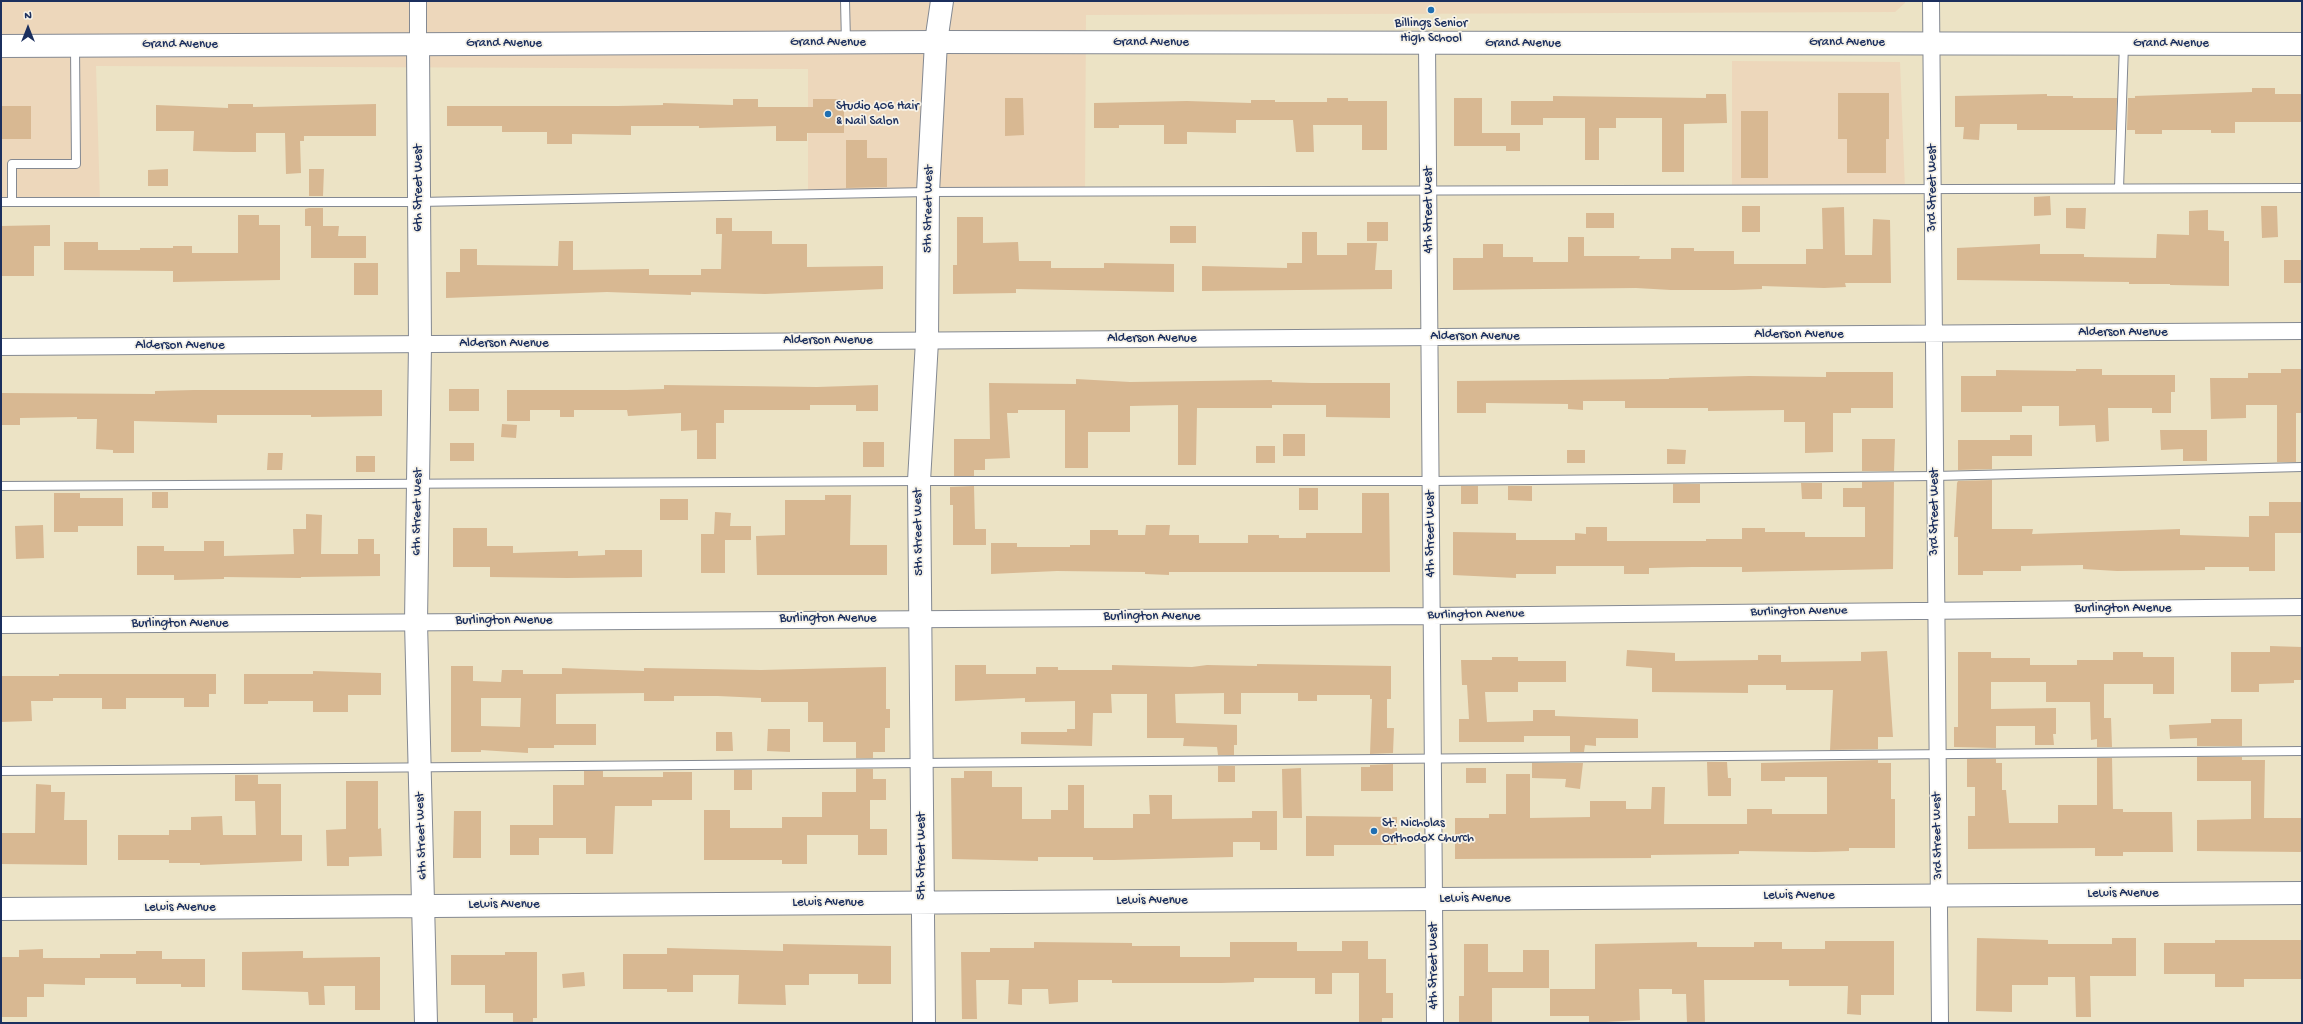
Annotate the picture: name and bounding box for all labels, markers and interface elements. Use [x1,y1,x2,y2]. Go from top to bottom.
marker: Billings Senior High School [1426,5,1436,15]
north arrow [8,8,48,48]
text: N [24,10,32,22]
place label: Billings Senior High School [1395,16,1467,47]
street label: Grand Avenue [790,35,866,51]
street label: Grand Avenue [1113,35,1189,51]
street label: Grand Avenue [1809,35,1885,51]
street label: Grand Avenue [466,36,542,52]
street label: Grand Avenue [1485,36,1561,52]
street label: Grand Avenue [2133,36,2209,52]
street label: Grand Avenue [142,37,218,53]
place label: Studio 406 Hair & Nail Salon [836,99,919,130]
marker: Studio 406 Hair & Nail Salon [823,109,833,119]
street label: 6th Street West [411,144,427,232]
street label: 3rd Street West [1925,144,1941,232]
street label: 5th Street West [920,165,938,253]
street label: 4th Street West [1421,166,1437,254]
street label: Alderson Avenue [2078,325,2168,341]
street label: Alderson Avenue [1754,327,1844,343]
street label: Alderson Avenue [1430,329,1520,345]
street label: Alderson Avenue [1107,331,1197,347]
street label: Alderson Avenue [783,333,873,349]
street label: Alderson Avenue [459,336,549,352]
street label: Alderson Avenue [135,338,225,354]
street label: 6th Street West [409,468,427,556]
street label: 3rd Street West [1927,468,1943,556]
street label: 5th Street West [910,488,928,576]
street label: 4th Street West [1423,490,1439,578]
street label: Burlington Avenue [2074,601,2172,617]
street label: Burlington Avenue [1750,603,1848,621]
street label: Burlington Avenue [1427,606,1525,624]
street label: Burlington Avenue [1103,609,1201,625]
street label: Burlington Avenue [779,611,877,627]
street label: Burlington Avenue [455,613,553,629]
street label: Burlington Avenue [131,616,229,632]
street label: 6th Street West [413,792,431,880]
street label: 3rd Street West [1929,792,1947,880]
street label: 5th Street West [914,812,930,900]
place label: St. Nicholas Orthodox Church [1382,816,1474,847]
marker: St. Nicholas Orthodox Church [1369,826,1379,836]
street label: Lewis Avenue [2087,886,2159,902]
street label: Lewis Avenue [1763,888,1835,904]
street label: Lewis Avenue [1439,891,1511,907]
street label: Lewis Avenue [1116,893,1188,909]
street label: Lewis Avenue [792,895,864,911]
street label: Lewis Avenue [468,897,540,913]
street label: Lewis Avenue [144,900,216,916]
street label: 4th Street West [1426,922,1442,1010]

